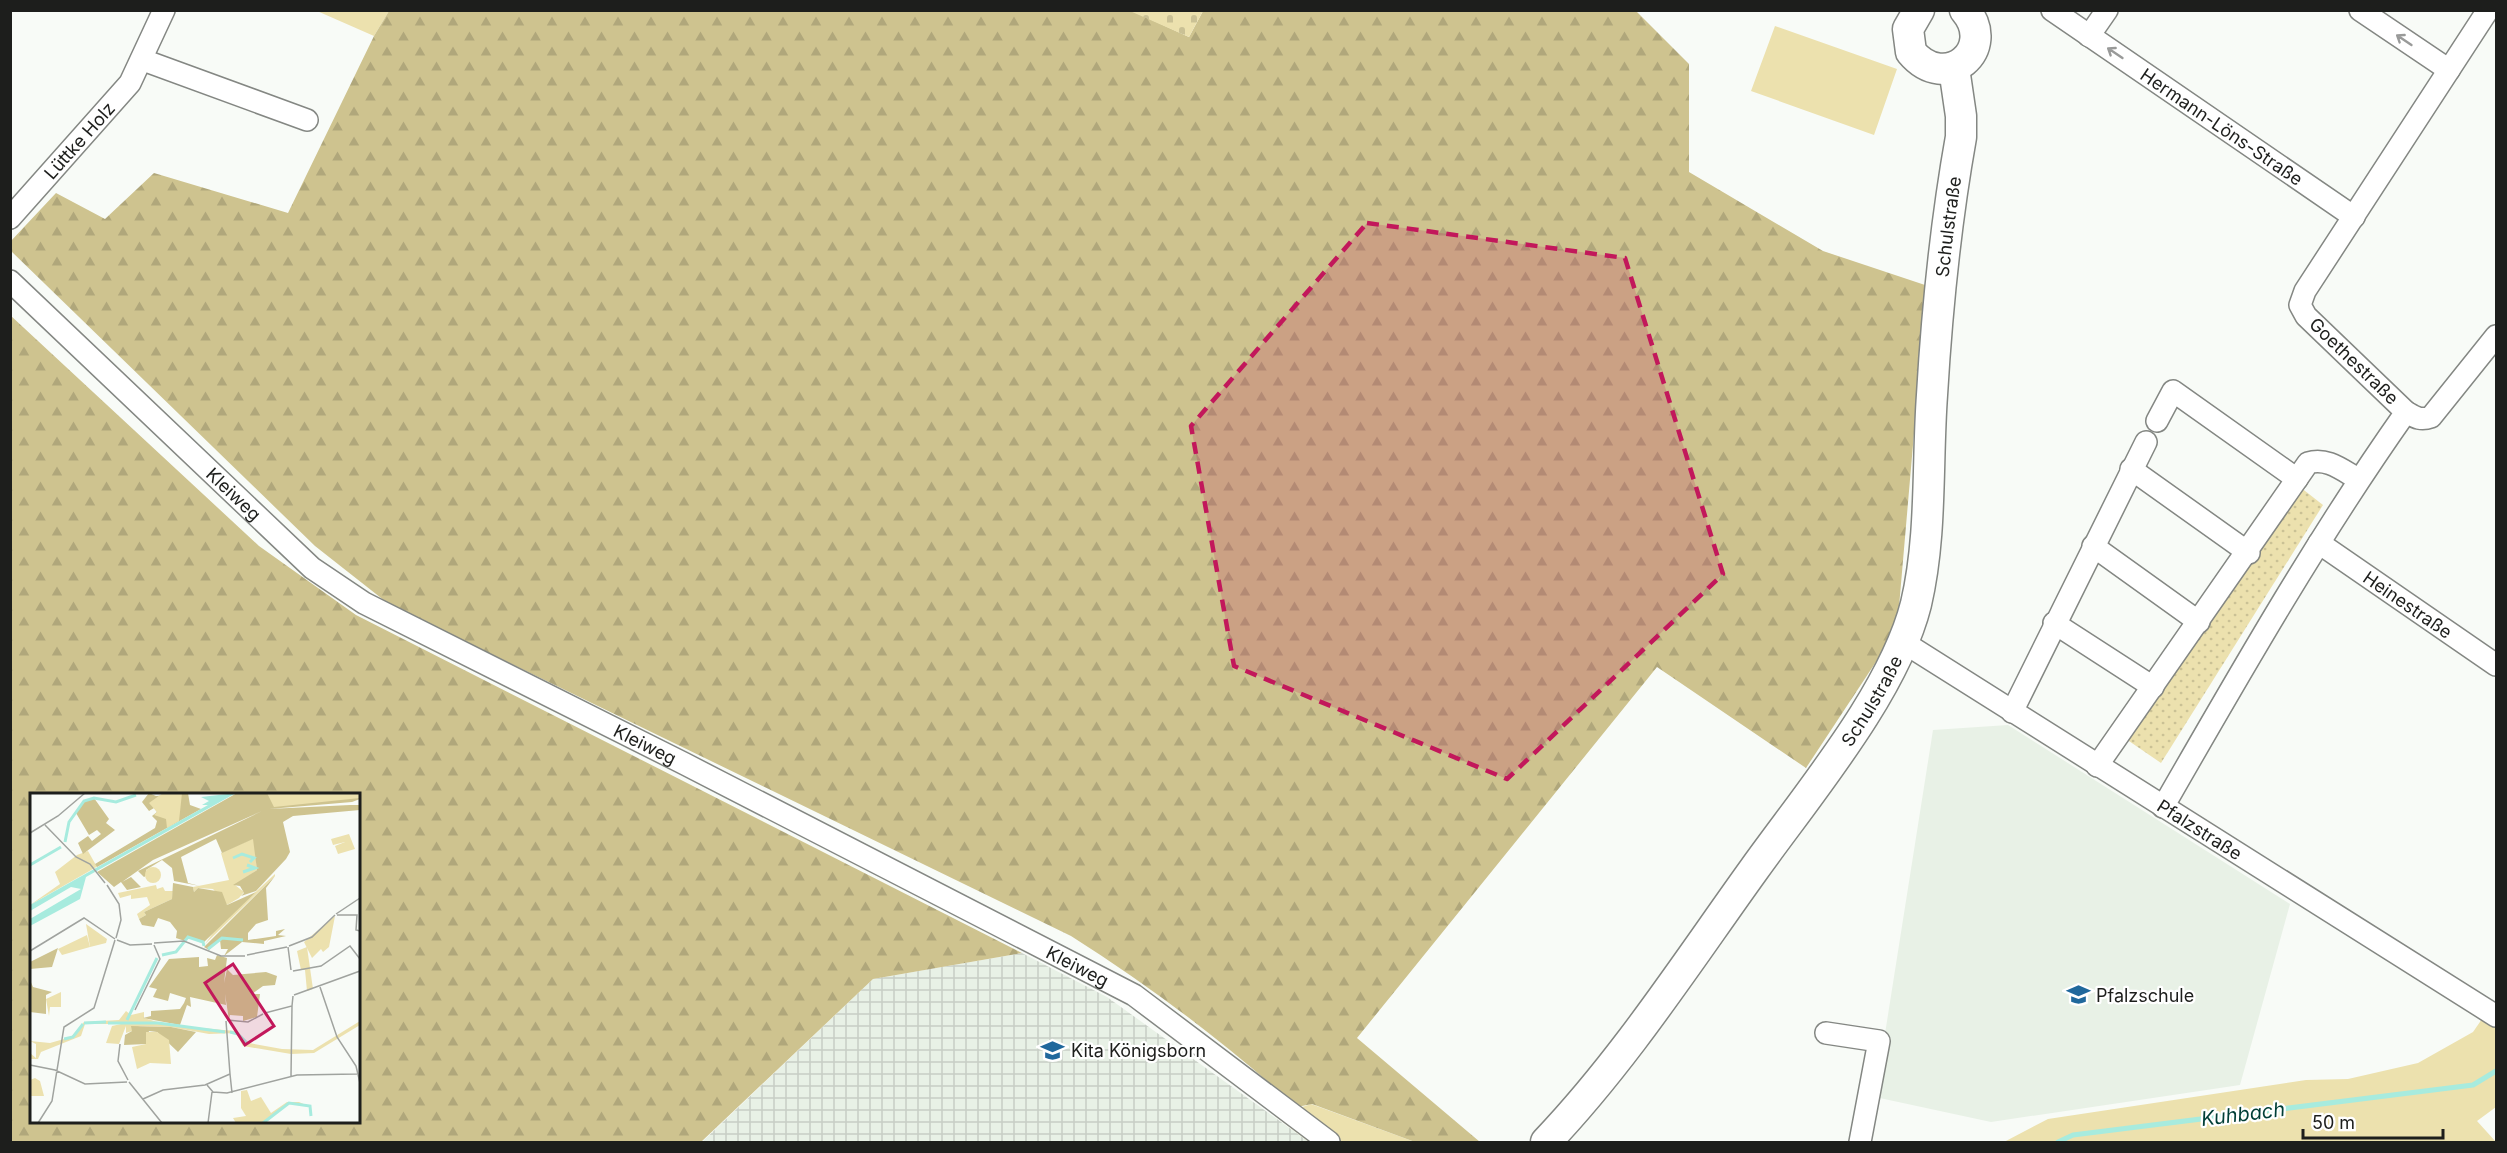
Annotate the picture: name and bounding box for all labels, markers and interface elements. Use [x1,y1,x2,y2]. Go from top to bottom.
one-way arrow [2396,34,2413,46]
one-way arrow [2107,47,2123,59]
street label: Hermann-Löns-Straße [2137,64,2307,189]
street label: Lüttke Holz [39,98,119,183]
street label: Schulstraße [1931,175,1965,278]
street label: Goethestraße [2305,313,2403,409]
street label: Kleiweg [202,463,266,525]
street label: Heinestraße [2359,566,2456,642]
street label: Schulstraße [1837,652,1906,750]
street label: Kleiweg [611,720,680,769]
inset map [30,793,360,1123]
street label: Pfalzstraße [2154,795,2246,864]
street label: Kleiweg [1043,941,1112,991]
school or university icon: Pfalzschule [2065,982,2091,1008]
place label: Pfalzschule [2096,985,2194,1006]
school or university icon: Kita Königsborn [1040,1037,1066,1063]
place label: Kita Königsborn [1071,1040,1206,1061]
water label: Kuhbach [2200,1097,2286,1131]
scale bar [2303,1102,2442,1140]
text: 50 m [2312,1112,2355,1133]

